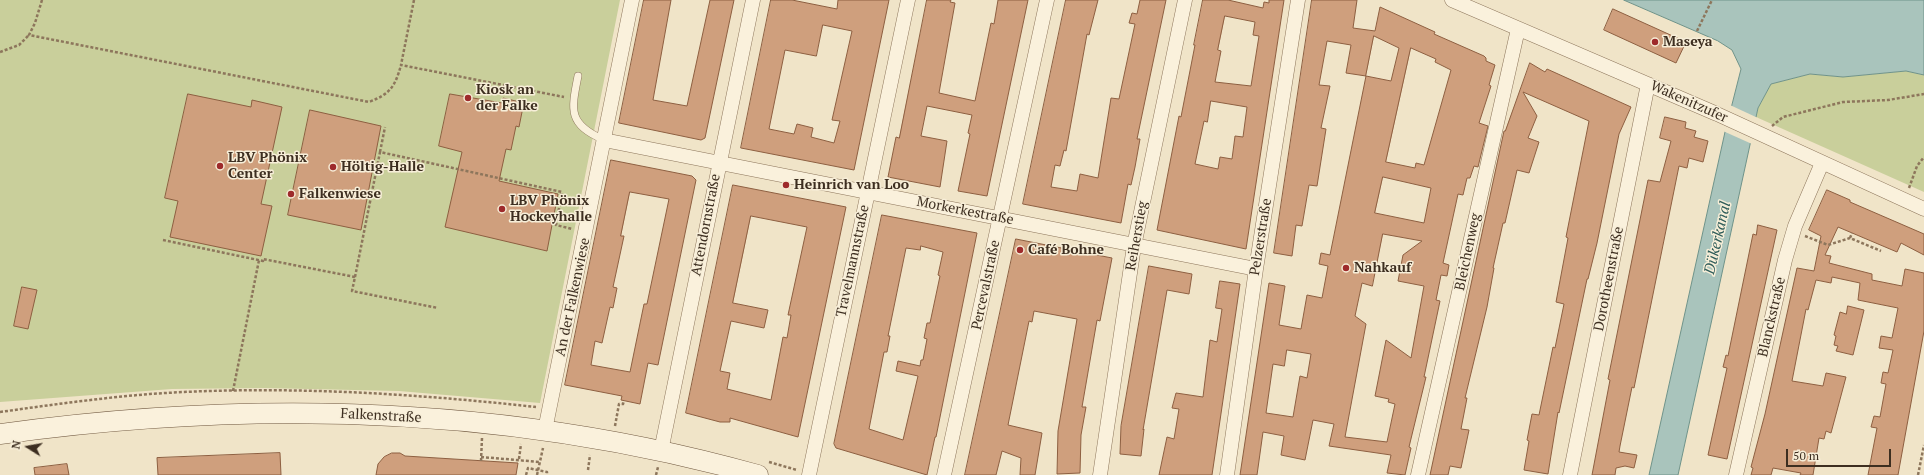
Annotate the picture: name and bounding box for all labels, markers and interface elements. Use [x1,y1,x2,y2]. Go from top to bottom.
place label: Maseya [1663,34,1713,50]
marker: Maseya [1650,37,1660,47]
street label: Wakenitzufer [1648,77,1730,127]
place label: Kiosk an der Falke [476,82,538,114]
marker: Kiosk an der Falke [463,93,473,103]
place label: LBV Phönix Center [228,150,307,182]
place label: Höltig-Halle [341,159,424,175]
marker: LBV Phönix Center [215,161,225,171]
marker: Höltig-Halle [328,162,338,172]
street label: Attendornstraße [688,173,724,277]
place label: Heinrich van Loo [794,177,909,193]
marker: Heinrich van Loo [781,180,791,190]
place label: Falkenwiese [299,186,381,202]
marker: Falkenwiese [286,189,296,199]
place label: LBV Phönix Hockeyhalle [510,193,592,226]
street label: Morkerkestraße [915,193,1015,229]
street label: Pelzerstraße [1247,197,1275,277]
street label: Reiherstieg [1123,200,1151,272]
water label: Dükerkanal [1701,200,1735,276]
street label: Travelmannstraße [833,203,873,319]
marker: LBV Phönix Hockeyhalle [497,204,507,214]
street label: Bleichenweg [1452,212,1484,292]
street label: Dorotheenstraße [1591,225,1627,333]
street label: An der Falkenwiese [552,236,594,358]
street label: Percevalstraße [968,239,1004,331]
place label: Café Bohne [1028,242,1104,258]
marker: Café Bohne [1015,245,1025,255]
place label: Nahkauf [1354,260,1411,276]
marker: Nahkauf [1341,263,1351,273]
street label: Blanckstraße [1755,275,1789,359]
street label: Falkenstraße [340,405,422,427]
north arrow [8,427,48,467]
text: N [9,439,24,450]
scale bar [1788,441,1893,467]
text: 50 m [1793,448,1819,463]

